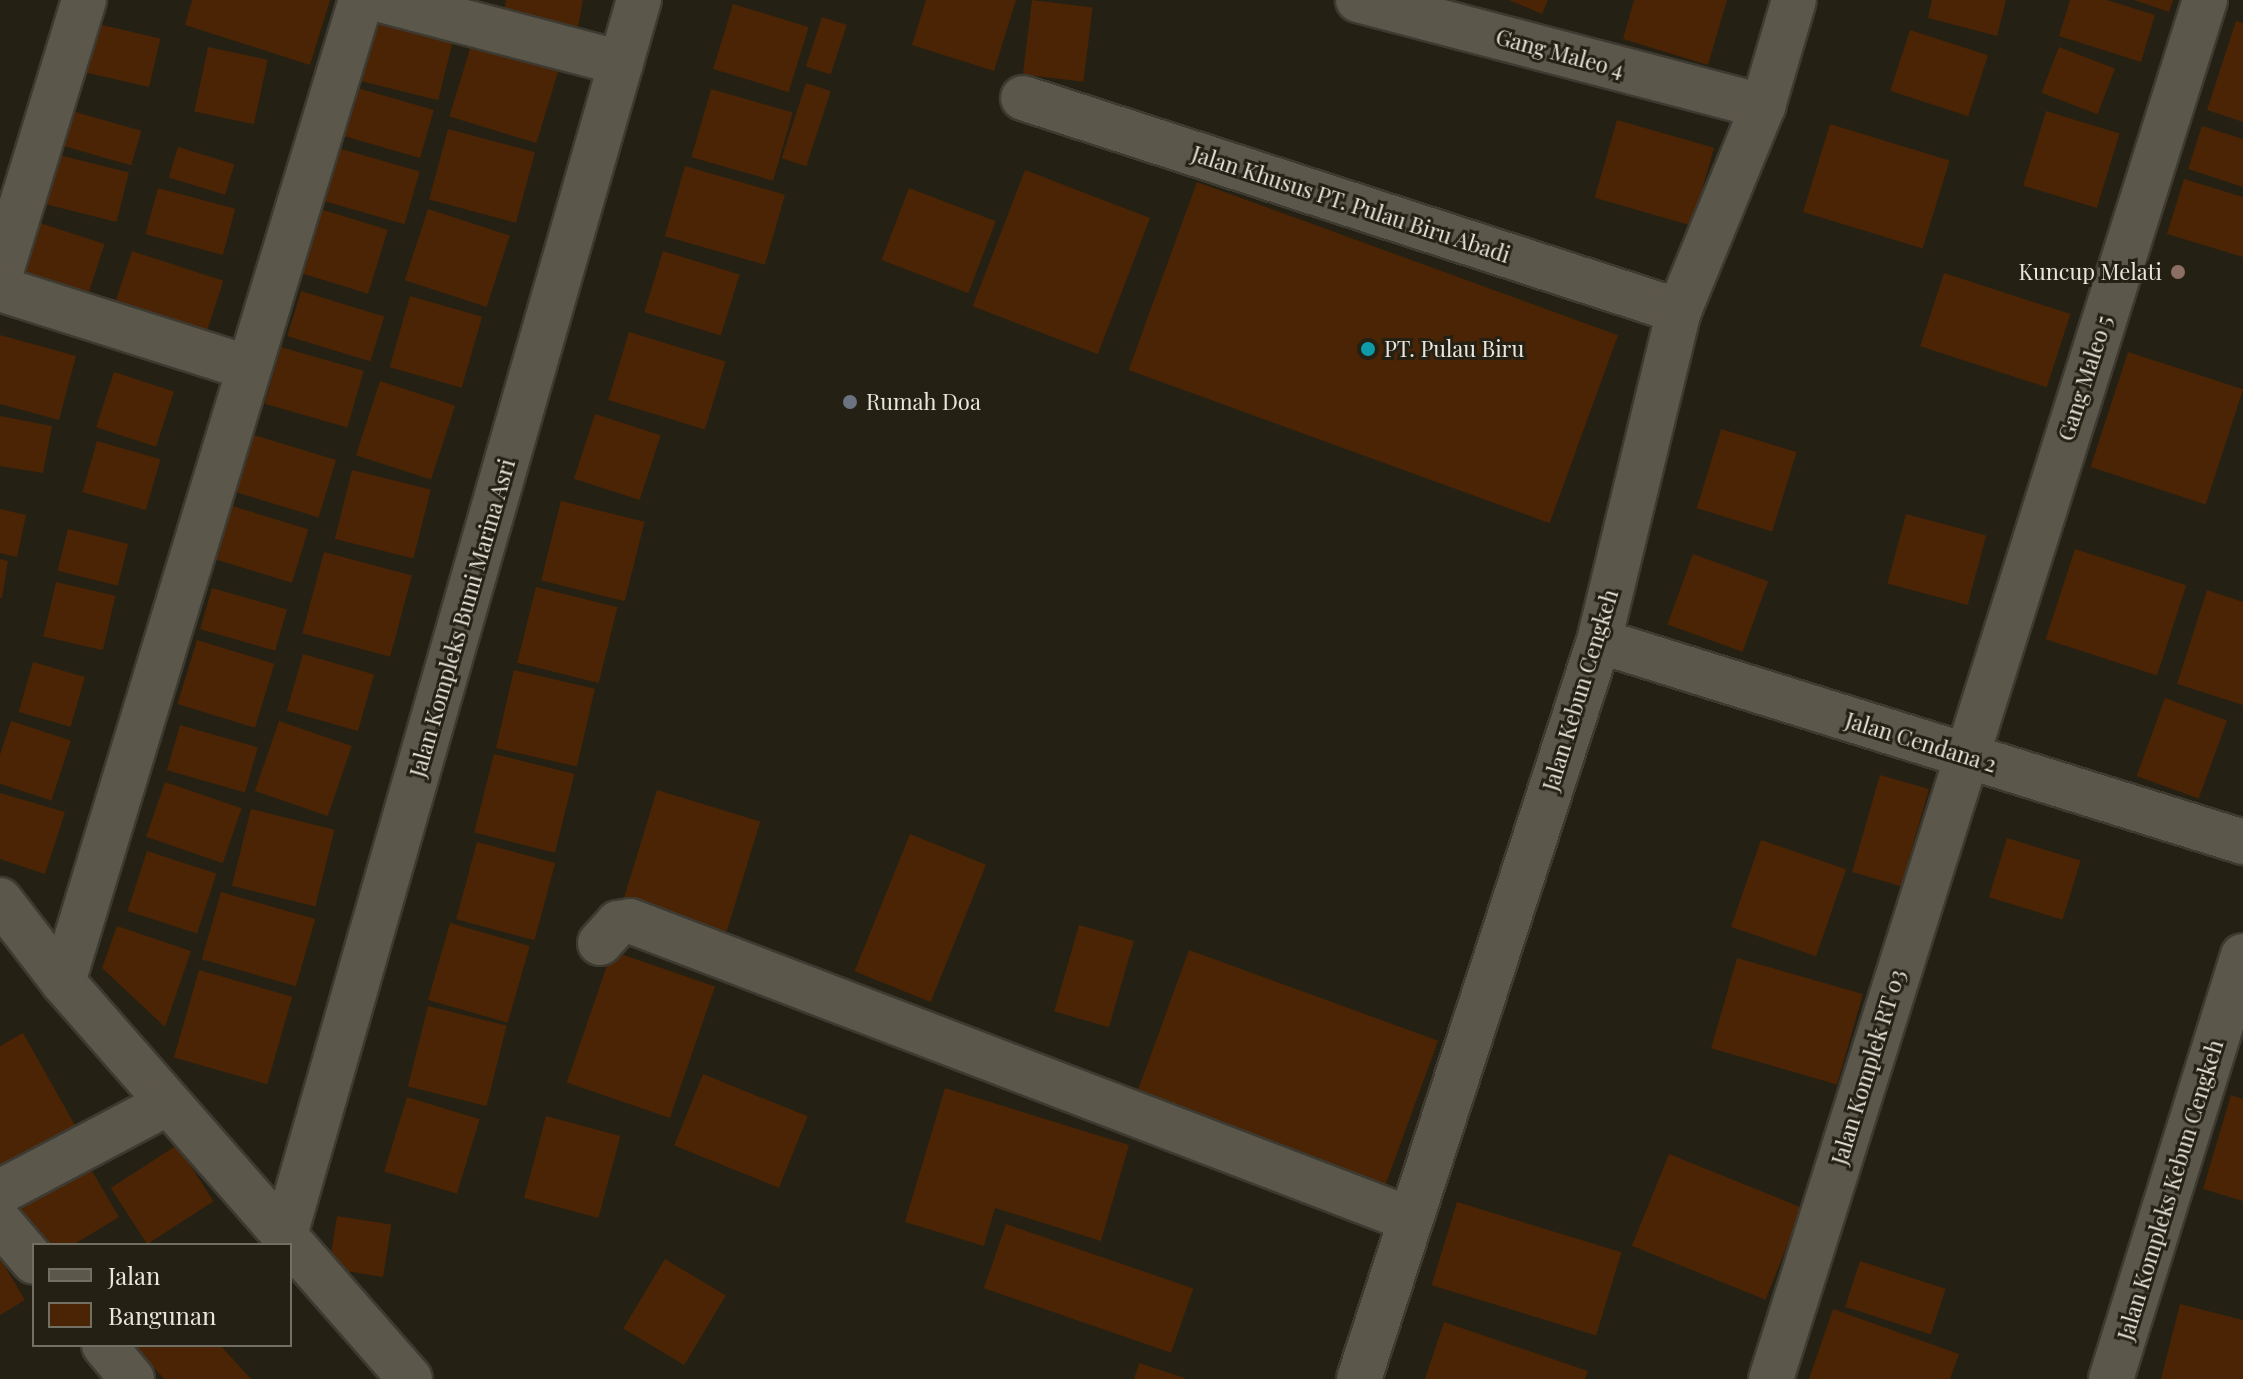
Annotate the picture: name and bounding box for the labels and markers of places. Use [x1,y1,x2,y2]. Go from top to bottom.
place label: Kuncup Melati [2019,259,2162,285]
marker: Kuncup Melati [2169,263,2187,281]
place label: PT. Pulau Biru [1384,336,1524,362]
marker: PT. Pulau Biru [1359,340,1377,358]
place label: Rumah Doa [866,389,981,415]
marker: Rumah Doa [841,393,859,411]

